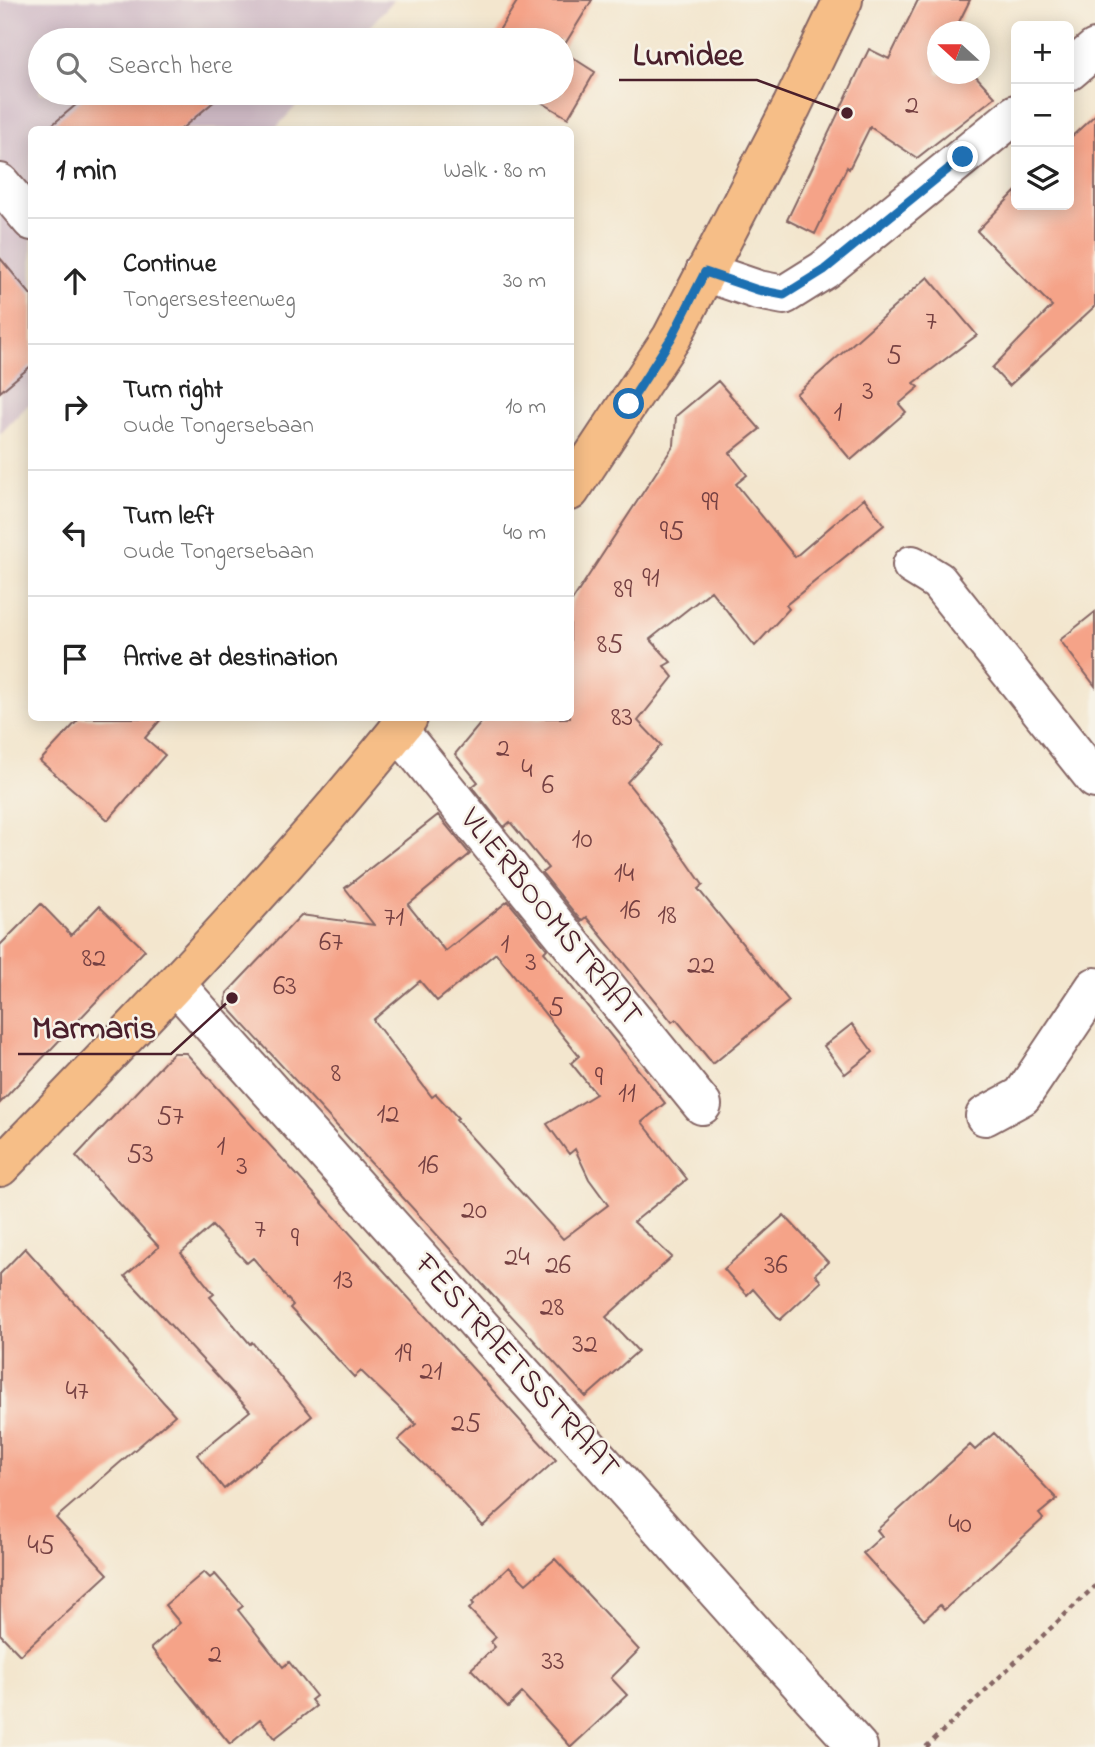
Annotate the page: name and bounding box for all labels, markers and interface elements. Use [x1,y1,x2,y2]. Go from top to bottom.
north arrow [927,21,990,84]
map controls [1011,21,1074,210]
button: + [1011,21,1074,84]
callout: Lumidee [619,26,757,80]
search box [28,28,574,105]
text: Lumidee [633,33,745,81]
icon: search [52,48,90,86]
text: Search here [108,48,233,86]
button: − [1011,84,1074,147]
house number: 2 [905,86,919,127]
route end [947,141,978,172]
button: layers [1011,147,1074,210]
text: 1 min [56,150,117,194]
text: Walk · 80 m [443,155,546,188]
text: Continue [123,246,216,284]
icon: ahead [56,262,94,300]
text: 30 m [503,265,546,298]
text: Tongersesteenweg [123,284,295,317]
house number: 7 [925,302,937,343]
house number: 5 [886,336,902,377]
text: Turn right [123,372,223,410]
house number: 3 [862,372,874,413]
icon: right [56,388,94,426]
route start [613,388,644,419]
text: 10 m [505,391,546,424]
house number: 1 [834,393,843,434]
text: Oude Tongersebaan [123,410,314,443]
house number: 99 [702,483,719,524]
text: Turn left [123,498,214,536]
house number: 95 [660,512,684,553]
icon: left [56,514,94,552]
text: 40 m [503,517,546,550]
text: Oude Tongersebaan [123,536,314,569]
house number: 91 [642,559,660,600]
house number: 89 [614,570,633,611]
house number: 85 [597,625,623,666]
icon: arrive [56,640,94,678]
text: Arrive at destination [123,640,338,678]
house number: 83 [611,698,633,739]
house number: 2 [496,729,510,770]
house number: 4 [521,750,533,791]
house number: 6 [542,766,554,807]
street label: VLIERBOOMSTRAAT [447,798,653,1037]
house number: 10 [571,820,593,861]
house number: 14 [614,854,635,895]
house number: 16 [619,891,641,932]
house number: 18 [657,896,677,937]
house number: 71 [384,898,404,939]
house number: 67 [319,923,343,964]
house number: 1 [501,925,510,966]
house number: 82 [82,939,106,980]
house number: 3 [525,943,537,984]
house number: 22 [687,946,715,987]
house number: 63 [273,967,297,1008]
house number: 5 [548,988,564,1029]
callout: Marmaris [18,1000,171,1054]
text: Marmaris [32,1006,156,1054]
house number: 8 [331,1054,341,1095]
house number: 9 [595,1058,604,1099]
house number: 11 [618,1074,636,1115]
house number: 12 [377,1095,399,1136]
house number: 57 [156,1097,184,1138]
house number: 1 [217,1127,226,1168]
house number: 53 [126,1135,154,1176]
house number: 16 [417,1146,439,1187]
house number: 3 [236,1147,248,1188]
house number: 20 [461,1191,487,1232]
house number: 7 [254,1210,266,1251]
house number: 9 [291,1219,300,1260]
house number: 24 [504,1238,530,1279]
street label: FESTRAETSSTRAAT [401,1243,630,1490]
house number: 26 [545,1246,571,1287]
house number: 36 [764,1246,788,1287]
house number: 13 [333,1261,353,1302]
house number: 28 [540,1288,564,1329]
house number: 32 [572,1325,598,1366]
house number: 19 [394,1334,412,1375]
house number: 21 [420,1352,443,1393]
house number: 47 [65,1372,89,1413]
house number: 25 [451,1404,481,1445]
house number: 40 [948,1505,972,1546]
house number: 45 [27,1526,55,1567]
house number: 2 [208,1635,222,1676]
house number: 33 [541,1642,565,1683]

